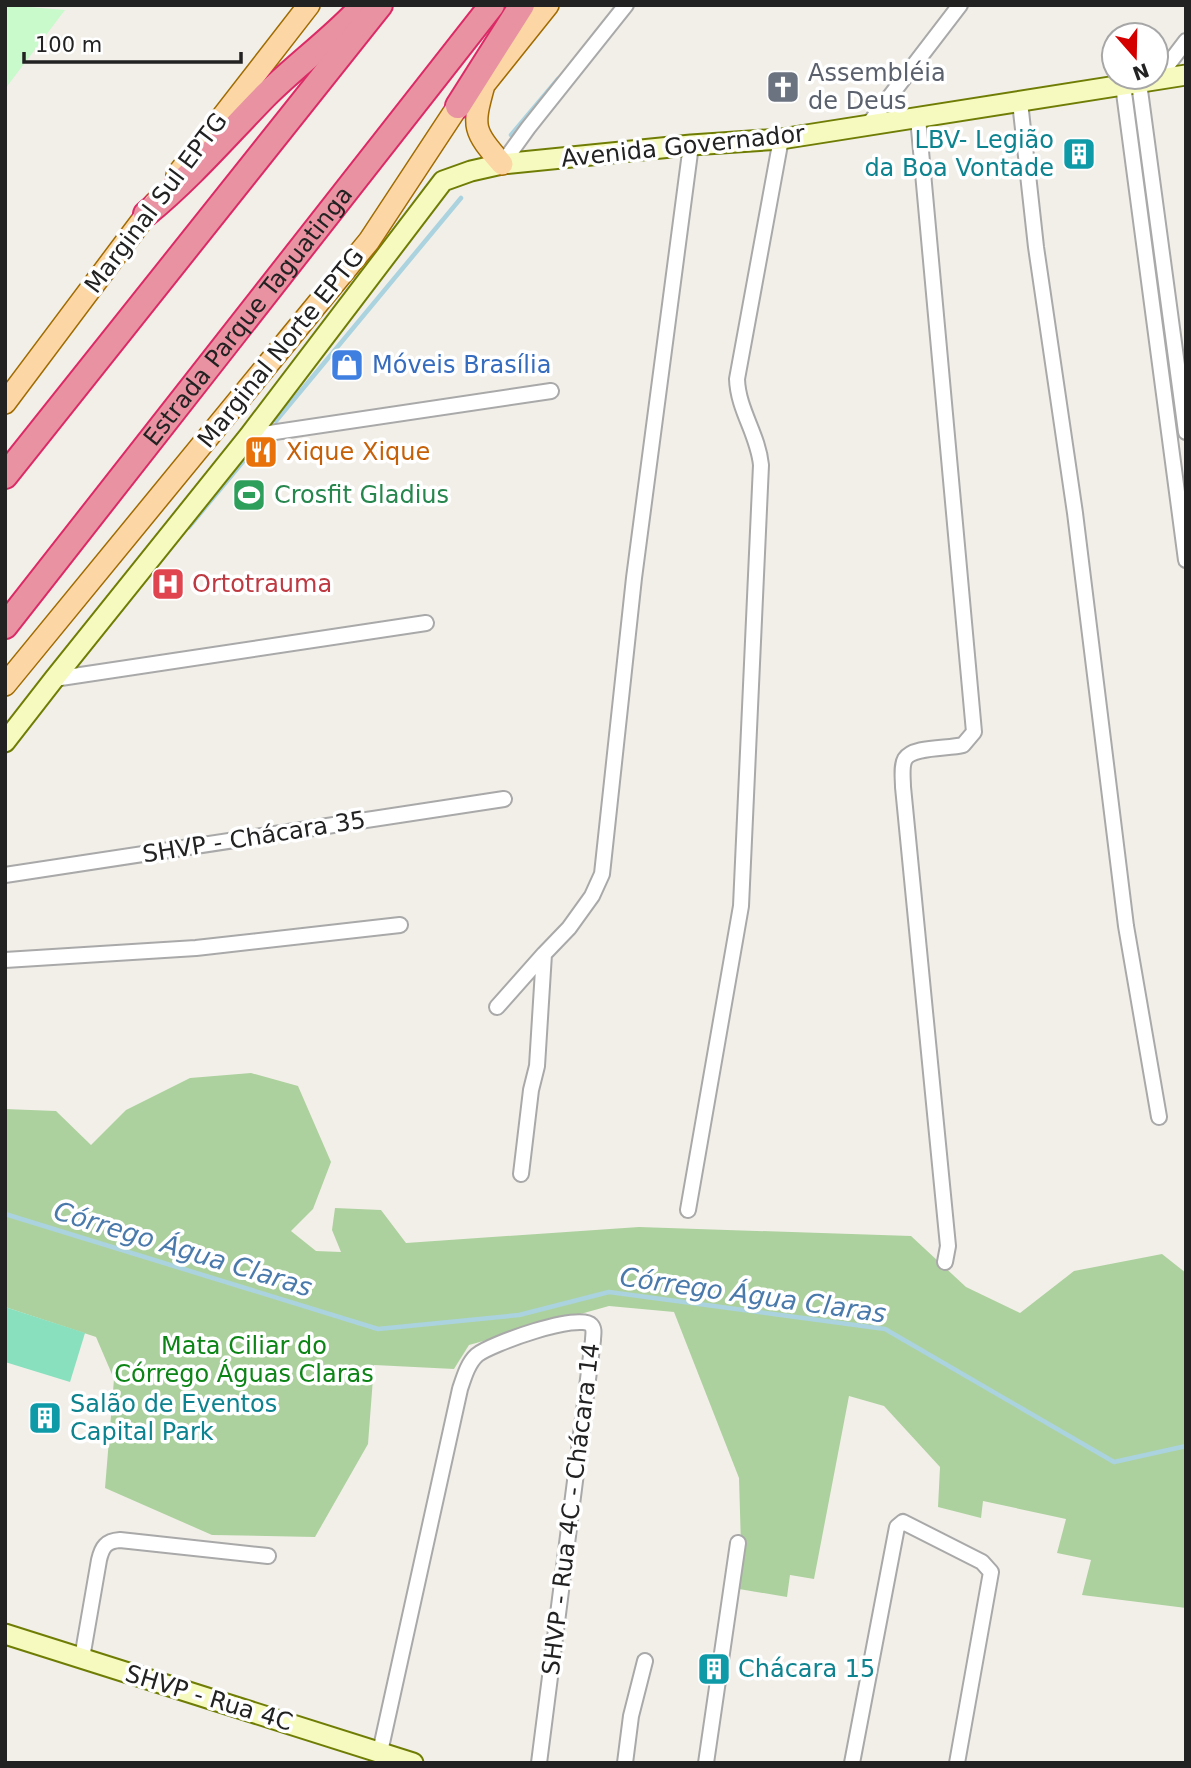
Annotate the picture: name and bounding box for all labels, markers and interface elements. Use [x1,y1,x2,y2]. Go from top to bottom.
scale bar [24,21,242,65]
north arrow [1100,21,1170,91]
text: 100 m [35,33,102,57]
place label: Assembléia de Deus [808,59,946,115]
text: N [1130,59,1152,85]
church icon: Assembléia de Deus [764,68,802,106]
street label: Marginal Sul EPTG [79,107,233,299]
street label: Avenida Governador [560,119,806,173]
place label: LBV- Legião da Boa Vontade [864,126,1054,182]
building icon: LBV- Legião da Boa Vontade [1060,135,1098,173]
street label: Estrada Parque Taguatinga [138,181,358,451]
street label: Marginal Norte EPTG [192,243,370,453]
shop icon: Móveis Brasília [328,346,366,384]
place label: Móveis Brasília [372,351,551,379]
restaurant icon: Xique Xique [242,433,280,471]
place label: Xique Xique [286,438,430,466]
sports icon: Crosfit Gladius [230,476,268,514]
place label: Crosfit Gladius [274,481,449,509]
hospital icon: Ortotrauma [149,565,187,603]
place label: Ortotrauma [192,570,332,598]
street label: SHVP - Chácara 35 [140,806,368,868]
water label: Córrego Água Claras [50,1194,316,1303]
water label: Córrego Água Claras [618,1260,888,1329]
park label: Mata Ciliar do Córrego Águas Claras [114,1332,374,1388]
street label: SHVP - Rua 4C - Chácara 14 [537,1341,605,1677]
place label: Salão de Eventos Capital Park [70,1390,277,1446]
building icon: Salão de Eventos Capital Park [26,1399,64,1437]
building icon: Chácara 15 [695,1650,733,1688]
place label: Chácara 15 [738,1655,875,1683]
street label: SHVP - Rua 4C [122,1659,296,1737]

